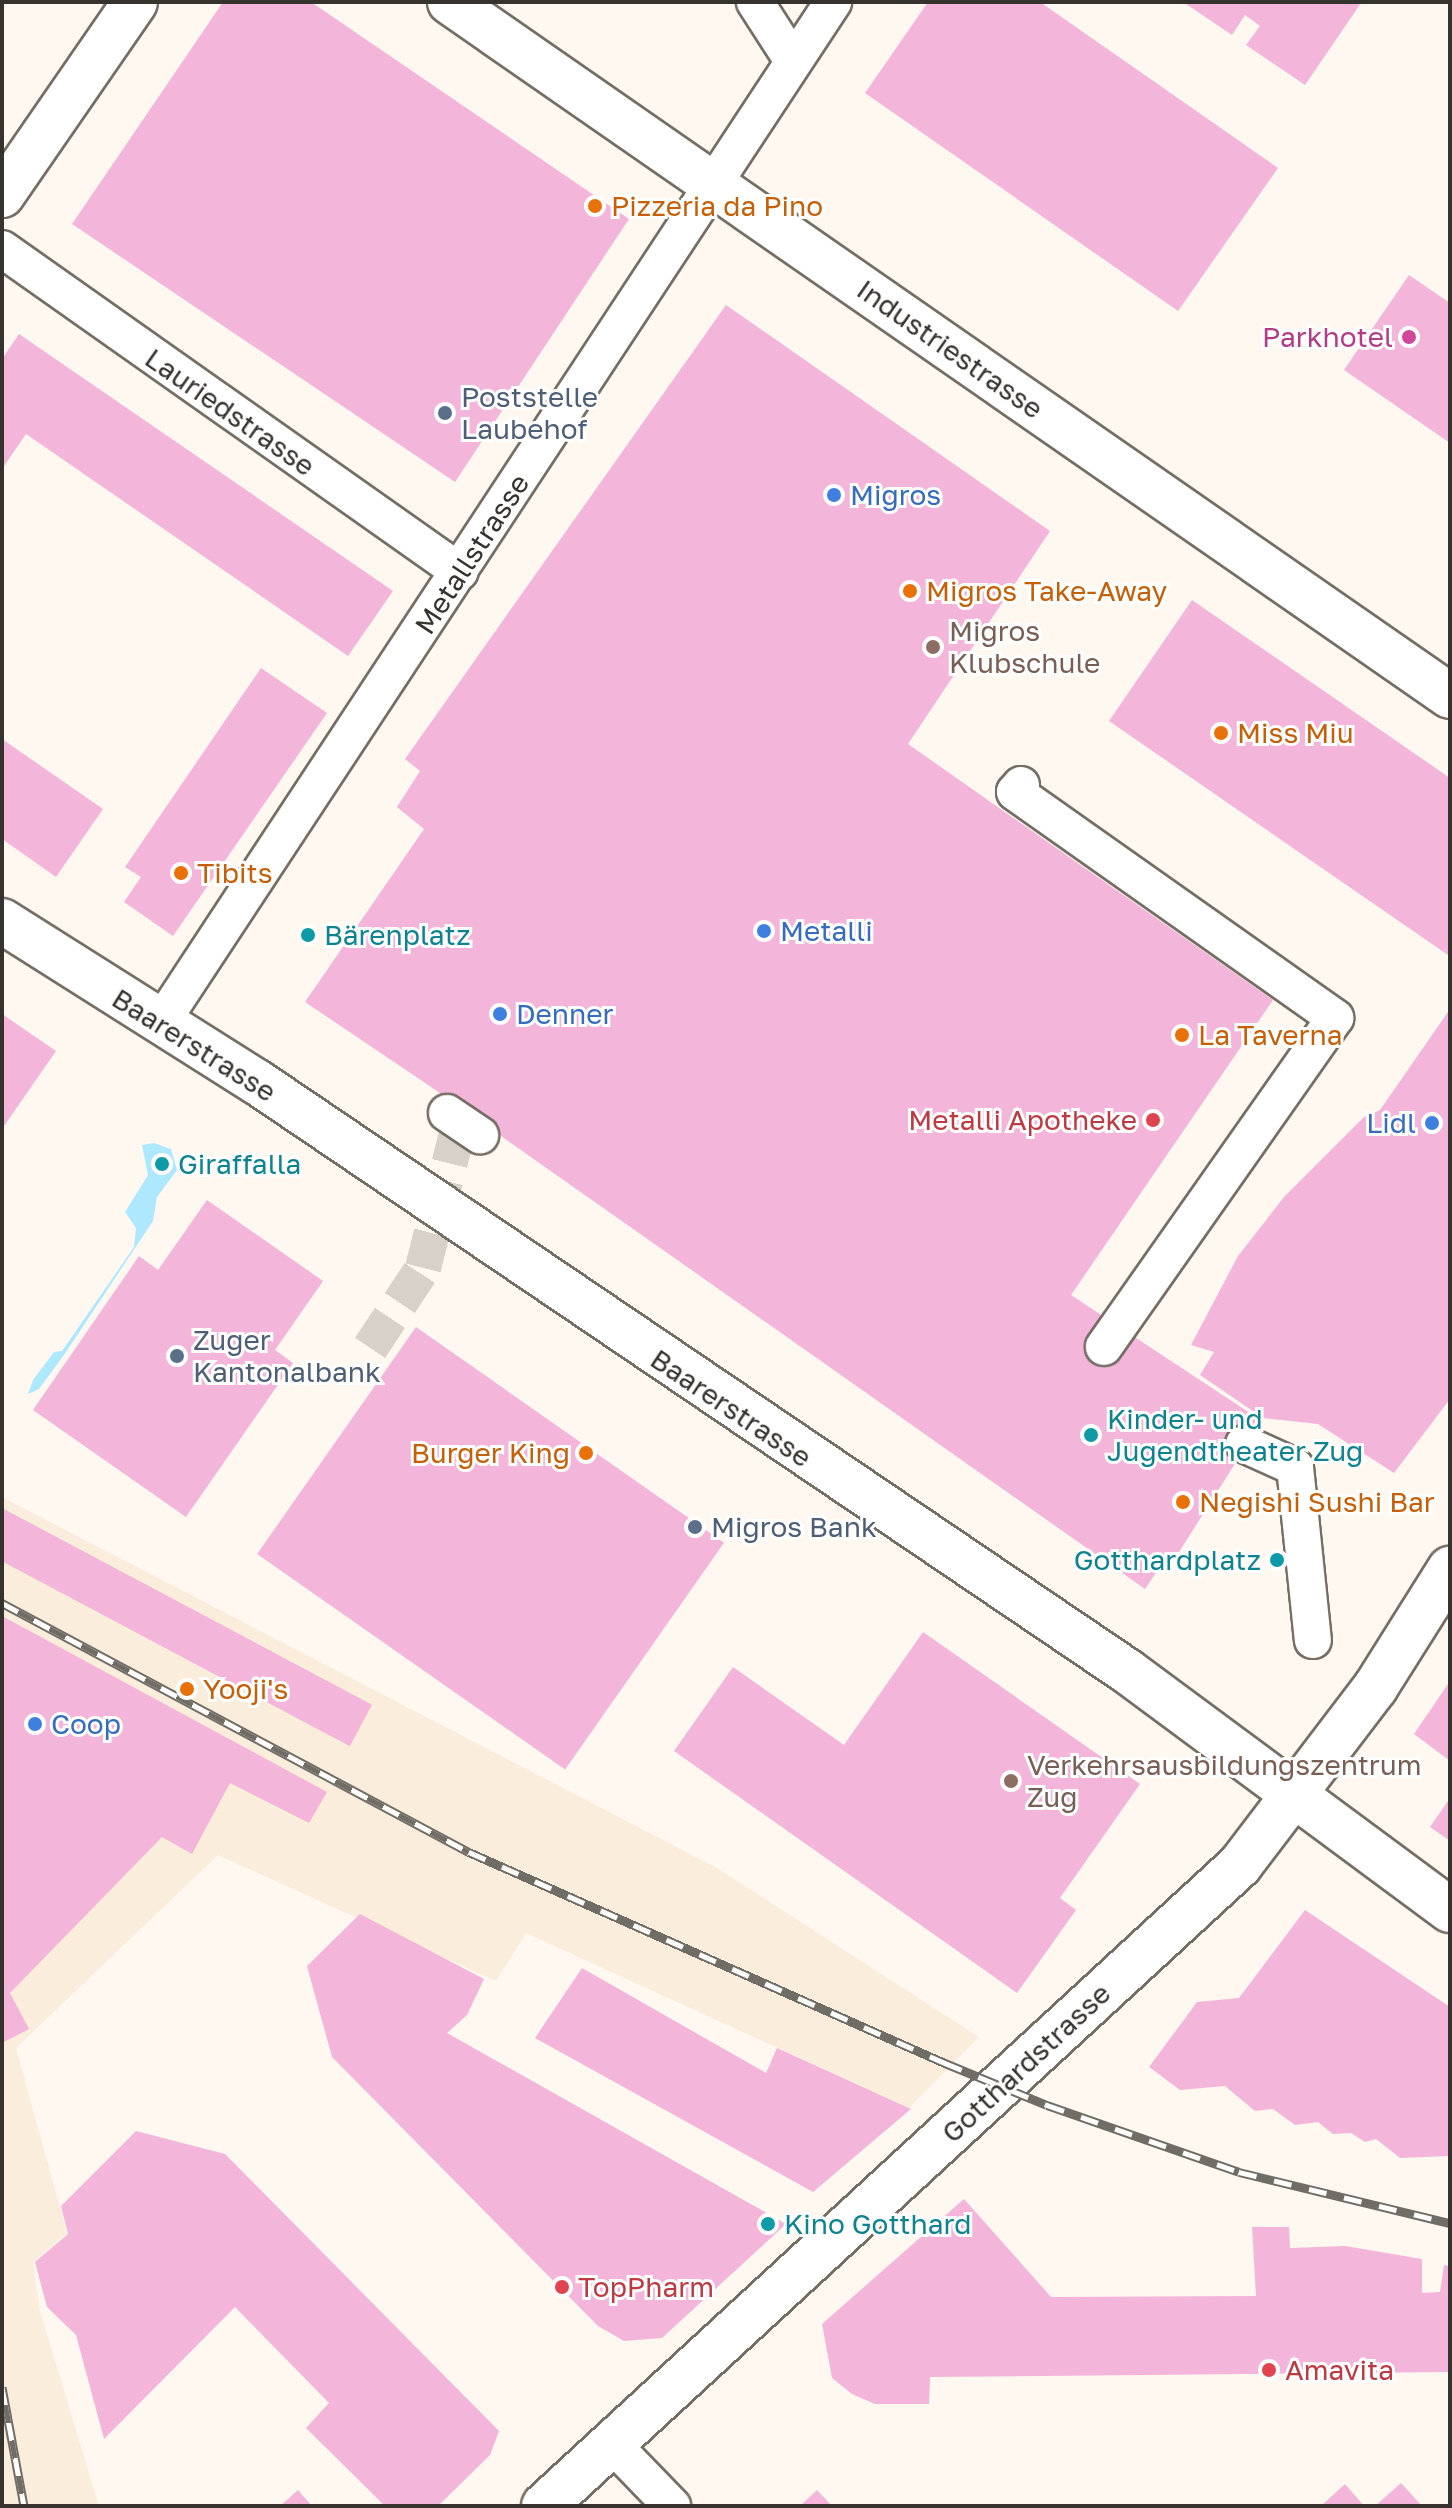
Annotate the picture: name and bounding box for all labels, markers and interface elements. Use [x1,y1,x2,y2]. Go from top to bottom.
place label: Pizzeria da Pino [611,189,823,223]
marker: Pizzeria da Pino [586,197,604,215]
street label: Industriestrasse [851,272,1049,426]
place label: Parkhotel [1262,320,1393,354]
marker: Parkhotel [1400,328,1418,346]
street label: Lauriedstrasse [139,341,321,483]
place label: Poststelle Laubehof [461,380,598,446]
marker: Poststelle Laubehof [436,404,454,422]
street label: Metallstrasse [408,468,536,640]
place label: Migros [850,478,941,512]
marker: Migros [825,486,843,504]
place label: Migros Take-Away [926,574,1167,608]
marker: Migros Take-Away [901,582,919,600]
place label: Migros Klubschule [949,614,1100,680]
marker: Migros Klubschule [924,638,942,656]
place label: Miss Miu [1237,716,1354,750]
marker: Miss Miu [1212,724,1230,742]
place label: Tibits [197,856,273,890]
marker: Tibits [172,864,190,882]
place label: Metalli [780,914,873,948]
place label: Bärenplatz [324,918,470,952]
marker: Metalli [755,922,773,940]
marker: Bärenplatz [299,926,317,944]
street label: Baarerstrasse [106,981,282,1109]
place label: Denner [516,997,613,1031]
marker: Denner [491,1005,509,1023]
place label: La Taverna [1198,1018,1342,1052]
marker: La Taverna [1173,1026,1191,1044]
place label: Metalli Apotheke [908,1103,1137,1137]
place label: Lidl [1366,1106,1416,1140]
marker: Metalli Apotheke [1144,1111,1162,1129]
marker: Lidl [1423,1114,1441,1132]
place label: Giraffalla [178,1147,301,1181]
marker: Giraffalla [153,1155,171,1173]
place label: Zuger Kantonalbank [193,1323,381,1389]
street label: Baarerstrasse [644,1342,818,1474]
marker: Zuger Kantonalbank [168,1347,186,1365]
place label: Kinder- und Jugendtheater Zug [1107,1402,1363,1468]
marker: Kinder- und Jugendtheater Zug [1082,1426,1100,1444]
place label: Burger King [411,1436,570,1470]
marker: Burger King [577,1444,595,1462]
place label: Negishi Sushi Bar [1199,1485,1435,1519]
marker: Negishi Sushi Bar [1174,1493,1192,1511]
place label: Migros Bank [711,1510,877,1544]
marker: Migros Bank [686,1518,704,1536]
place label: Gotthardplatz [1074,1543,1261,1577]
marker: Gotthardplatz [1268,1551,1286,1569]
place label: Yooji's [203,1672,288,1706]
marker: Yooji's [178,1680,196,1698]
place label: Coop [51,1707,121,1741]
marker: Coop [26,1715,44,1733]
place label: Verkehrsausbildungszentrum Zug [1027,1748,1421,1814]
marker: Verkehrsausbildungszentrum Zug [1002,1772,1020,1790]
street label: Gotthardstrasse [935,1976,1117,2150]
place label: Kino Gotthard [784,2207,971,2241]
marker: Kino Gotthard [759,2215,777,2233]
place label: TopPharm [578,2270,714,2304]
marker: TopPharm [553,2278,571,2296]
place label: Amavita [1285,2353,1394,2387]
marker: Amavita [1260,2361,1278,2379]

